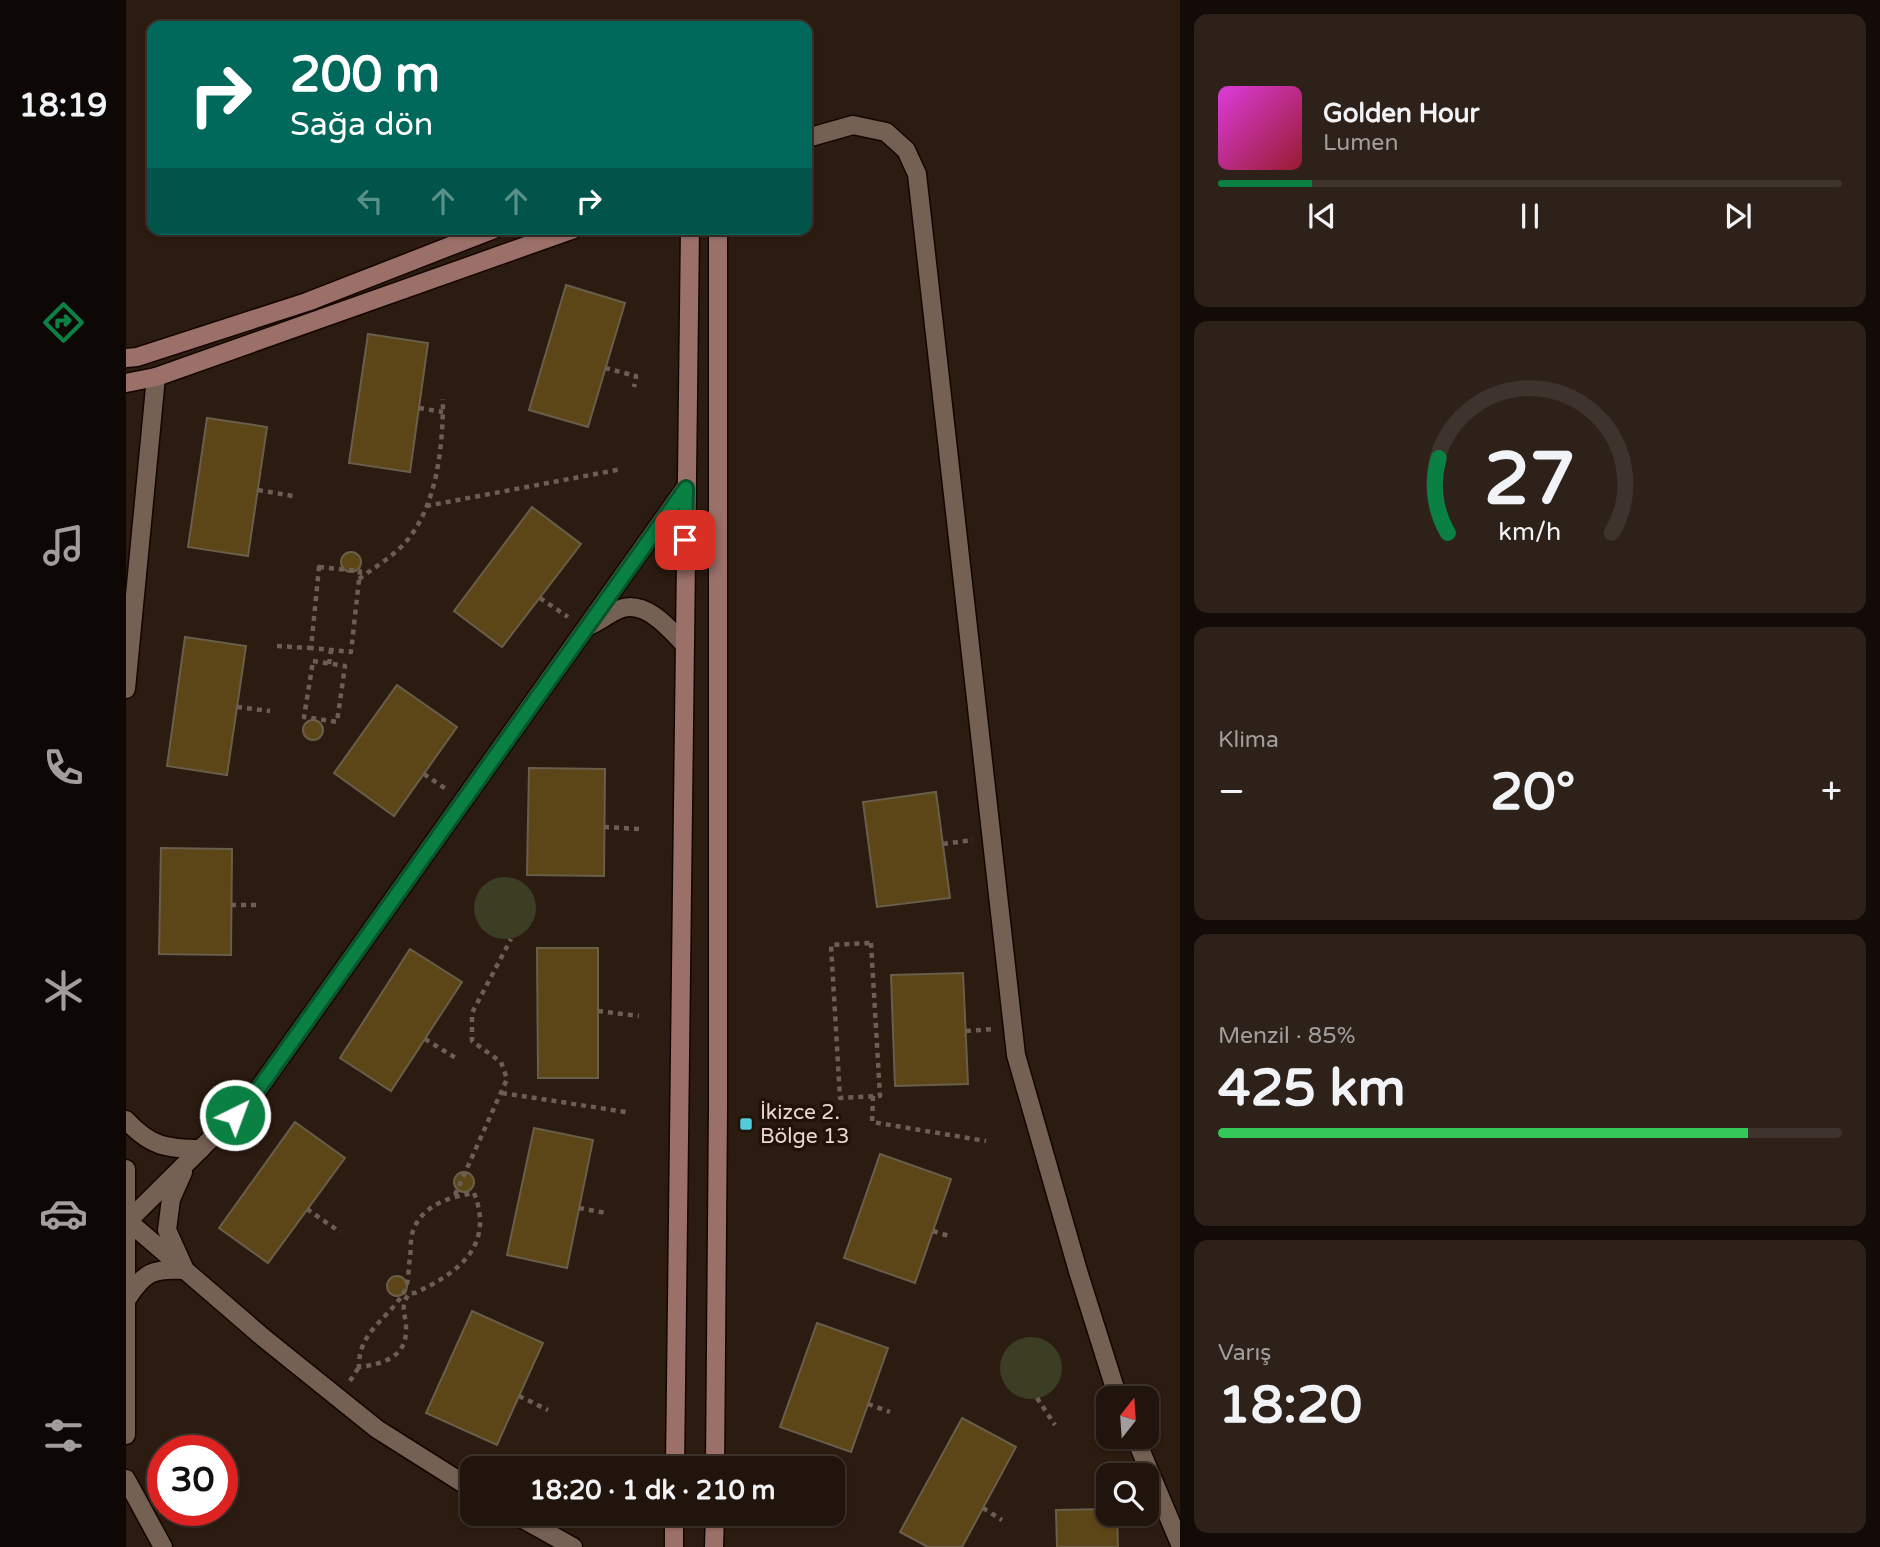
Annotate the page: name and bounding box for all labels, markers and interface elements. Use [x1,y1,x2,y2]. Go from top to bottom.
text: 200 m [290,46,440,105]
icon: right [175,49,266,140]
text: 18:19 [19,87,107,125]
text: Golden Hour [1323,98,1480,129]
text: Sağa dön [290,106,433,144]
text: Lumen [1323,129,1398,157]
icon: left [351,182,389,220]
icon: ahead [424,182,462,220]
icon: ahead [497,182,535,220]
icon: right [570,182,608,220]
icon: previous [1303,197,1341,235]
icon: pause [1511,197,1549,235]
icon: next [1719,197,1757,235]
icon: directions [39,298,88,347]
text: 27 [1484,436,1576,524]
pin [655,510,715,570]
text: km/h [1499,517,1561,547]
icon: music [39,521,88,570]
icon: arrive [666,521,704,559]
text: Klima [1218,726,1279,754]
icon: phone [39,743,88,792]
text: 20° [1490,761,1575,824]
text: − [1218,769,1245,815]
text: + [1821,769,1842,815]
icon: climate [39,966,88,1015]
text: Menzil · 85% [1218,1022,1355,1050]
text: 425 km [1218,1057,1406,1120]
position arrow [198,1078,272,1152]
place label: İkizce 2. Bölge 13 [760,1100,849,1149]
marker: İkizce 2. Bölge 13 [738,1116,754,1132]
icon: car [39,1189,88,1238]
text: Varış [1218,1339,1271,1367]
text: 18:20 [1218,1374,1362,1437]
north arrow [1096,1386,1158,1449]
map controls [1096,1386,1159,1526]
icon: filters [39,1411,88,1460]
speed limit sign: 30 [147,1435,238,1526]
button: search [1096,1463,1159,1526]
text: 18:20 · 1 dk · 210 m [530,1475,775,1506]

